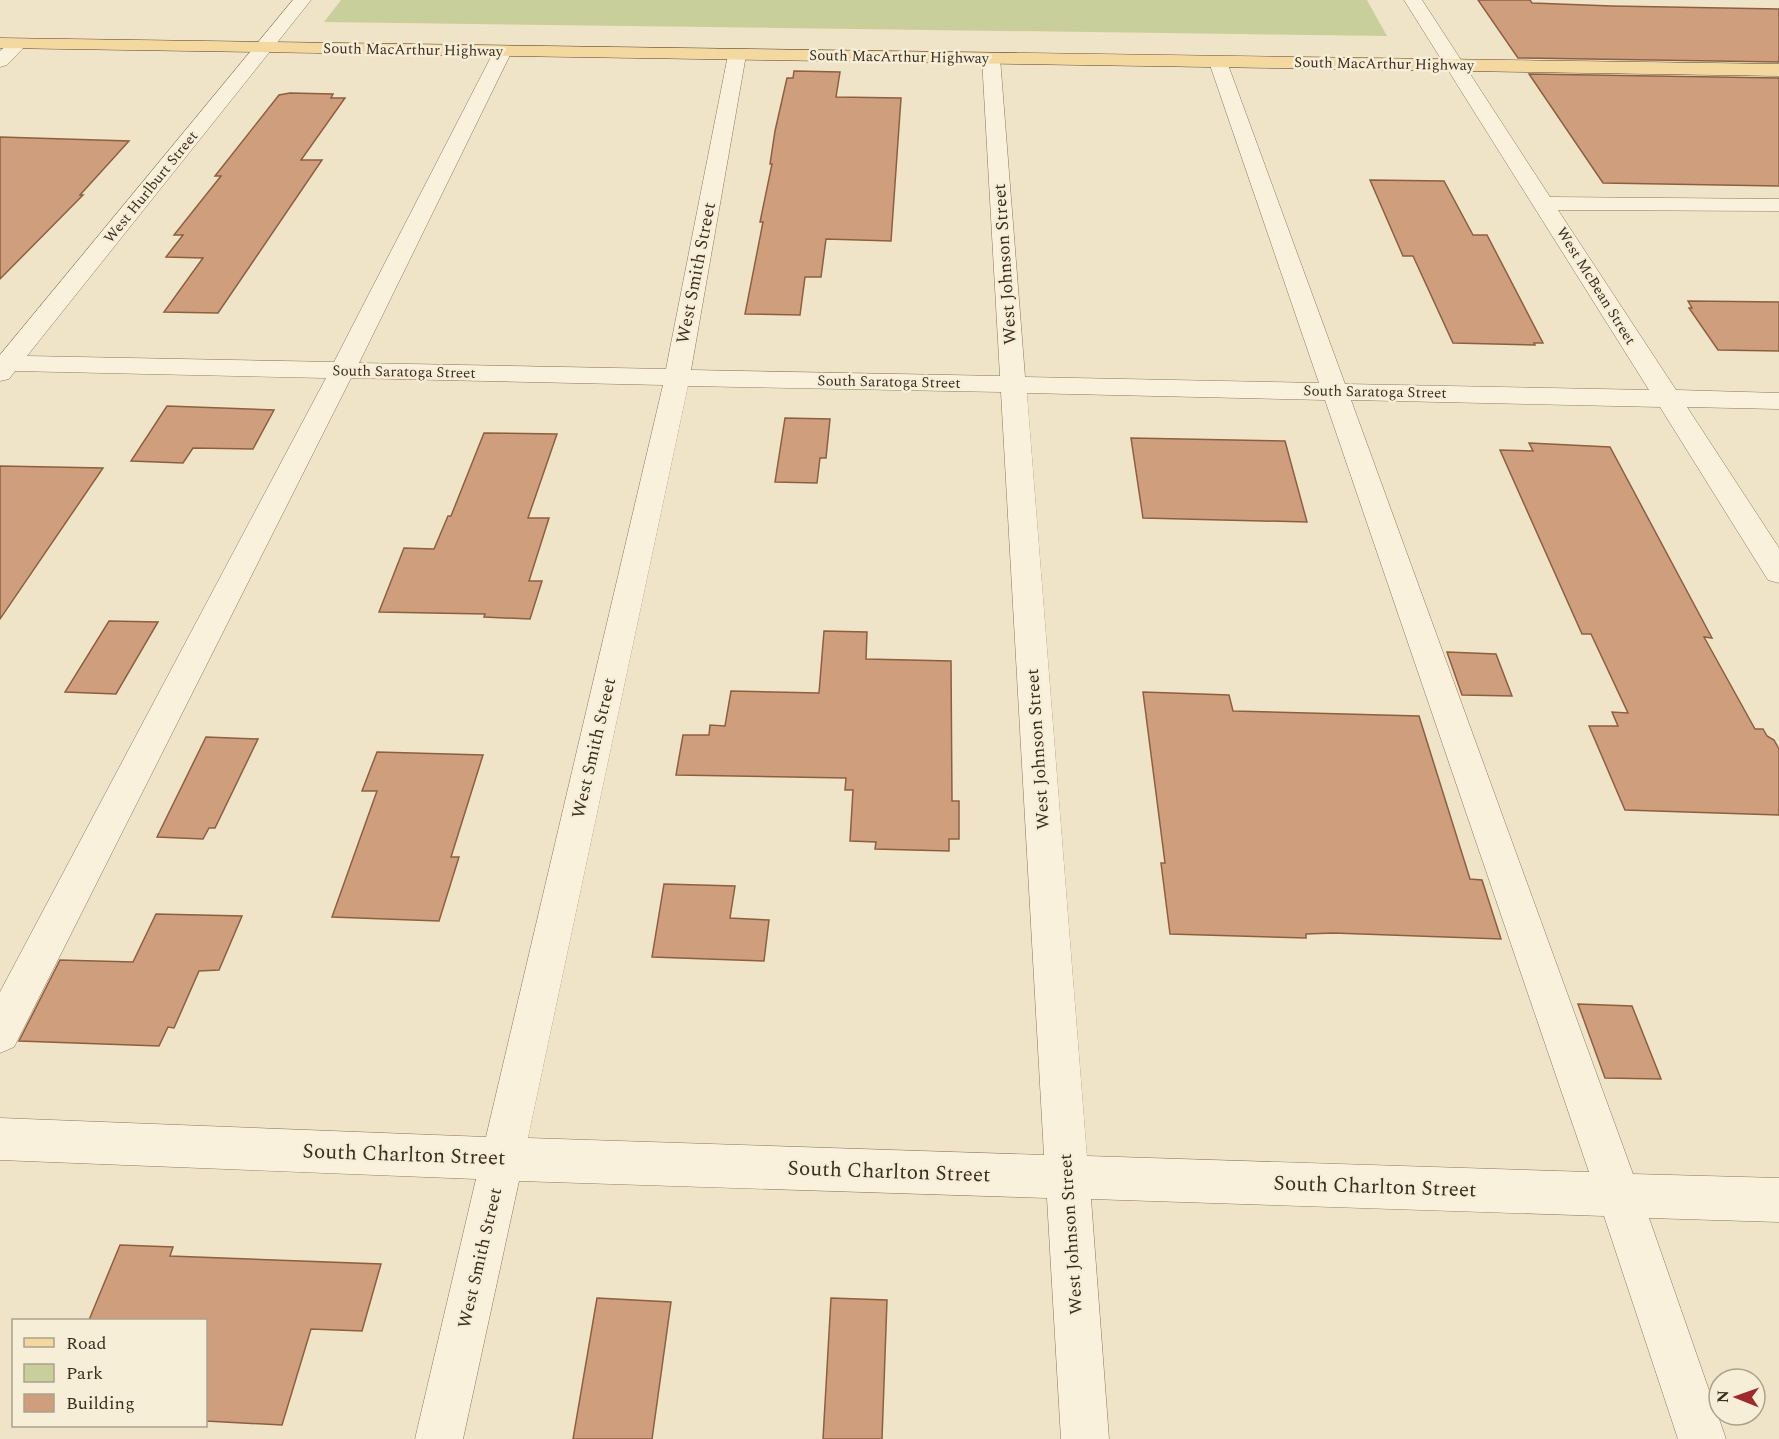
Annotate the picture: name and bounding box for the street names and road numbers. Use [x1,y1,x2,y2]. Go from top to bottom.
street label: South MacArthur Highway [323,37,504,63]
street label: South MacArthur Highway [809,44,990,70]
street label: South MacArthur Highway [1294,51,1475,77]
street label: West Hurlburt Street [98,126,204,248]
street label: West Johnson Street [986,182,1024,346]
street label: West Smith Street [669,200,723,346]
street label: West McBean Street [1550,223,1642,349]
street label: South Saratoga Street [332,359,476,385]
street label: South Saratoga Street [817,369,961,395]
street label: South Saratoga Street [1303,379,1447,405]
street label: West Johnson Street [1019,667,1057,831]
street label: West Smith Street [565,675,623,821]
street label: South Charlton Street [302,1135,506,1175]
street label: South Charlton Street [787,1152,991,1192]
street label: West Johnson Street [1052,1152,1090,1316]
street label: South Charlton Street [1273,1167,1477,1207]
street label: West Smith Street [451,1185,509,1331]

